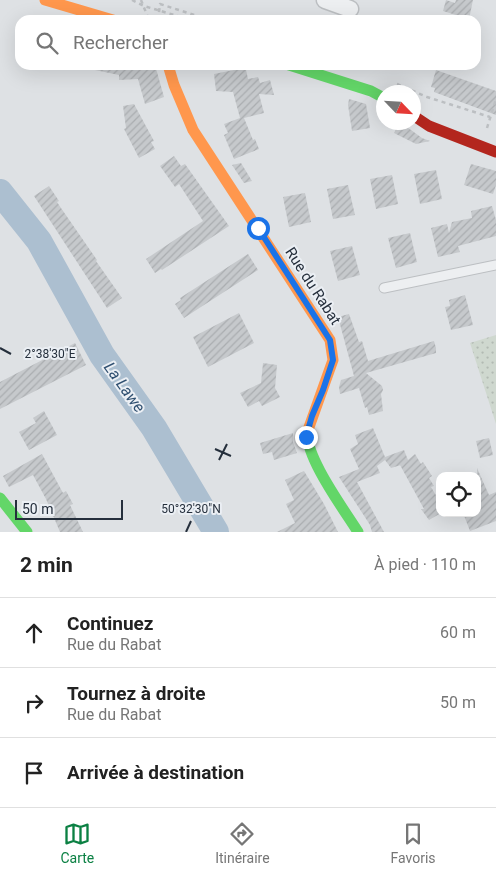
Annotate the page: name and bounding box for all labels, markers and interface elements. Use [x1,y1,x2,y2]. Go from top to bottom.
search box [15,15,481,70]
icon: search [33,29,61,57]
text: Rechercher [73,31,168,54]
north arrow [376,85,421,130]
route start [247,217,270,240]
street label: Rue du Rabat [281,244,345,328]
text: 2°38'30"E [25,347,76,361]
water label: La Lawe [100,358,149,416]
route end [295,426,318,449]
map controls [436,472,481,517]
button: locate [436,472,481,517]
scale bar [15,497,122,520]
text: 50 m [22,501,54,517]
text: 50°32'30"N [161,502,221,516]
text: 2 min [20,553,73,577]
text: À pied · 110 m [374,555,476,574]
text: Continuez [67,612,153,635]
icon: ahead [20,619,48,647]
text: 60 m [440,623,476,642]
text: Rue du Rabat [67,635,161,654]
text: Tournez à droite [67,682,206,705]
icon: right [20,689,48,717]
text: 50 m [440,693,476,712]
text: Rue du Rabat [67,705,161,724]
icon: arrive [20,759,48,787]
text: Arrivée à destination [67,761,244,784]
tab: Carte [60,820,94,866]
tab: Itinéraire [215,820,270,866]
tab: Favoris [391,820,436,866]

